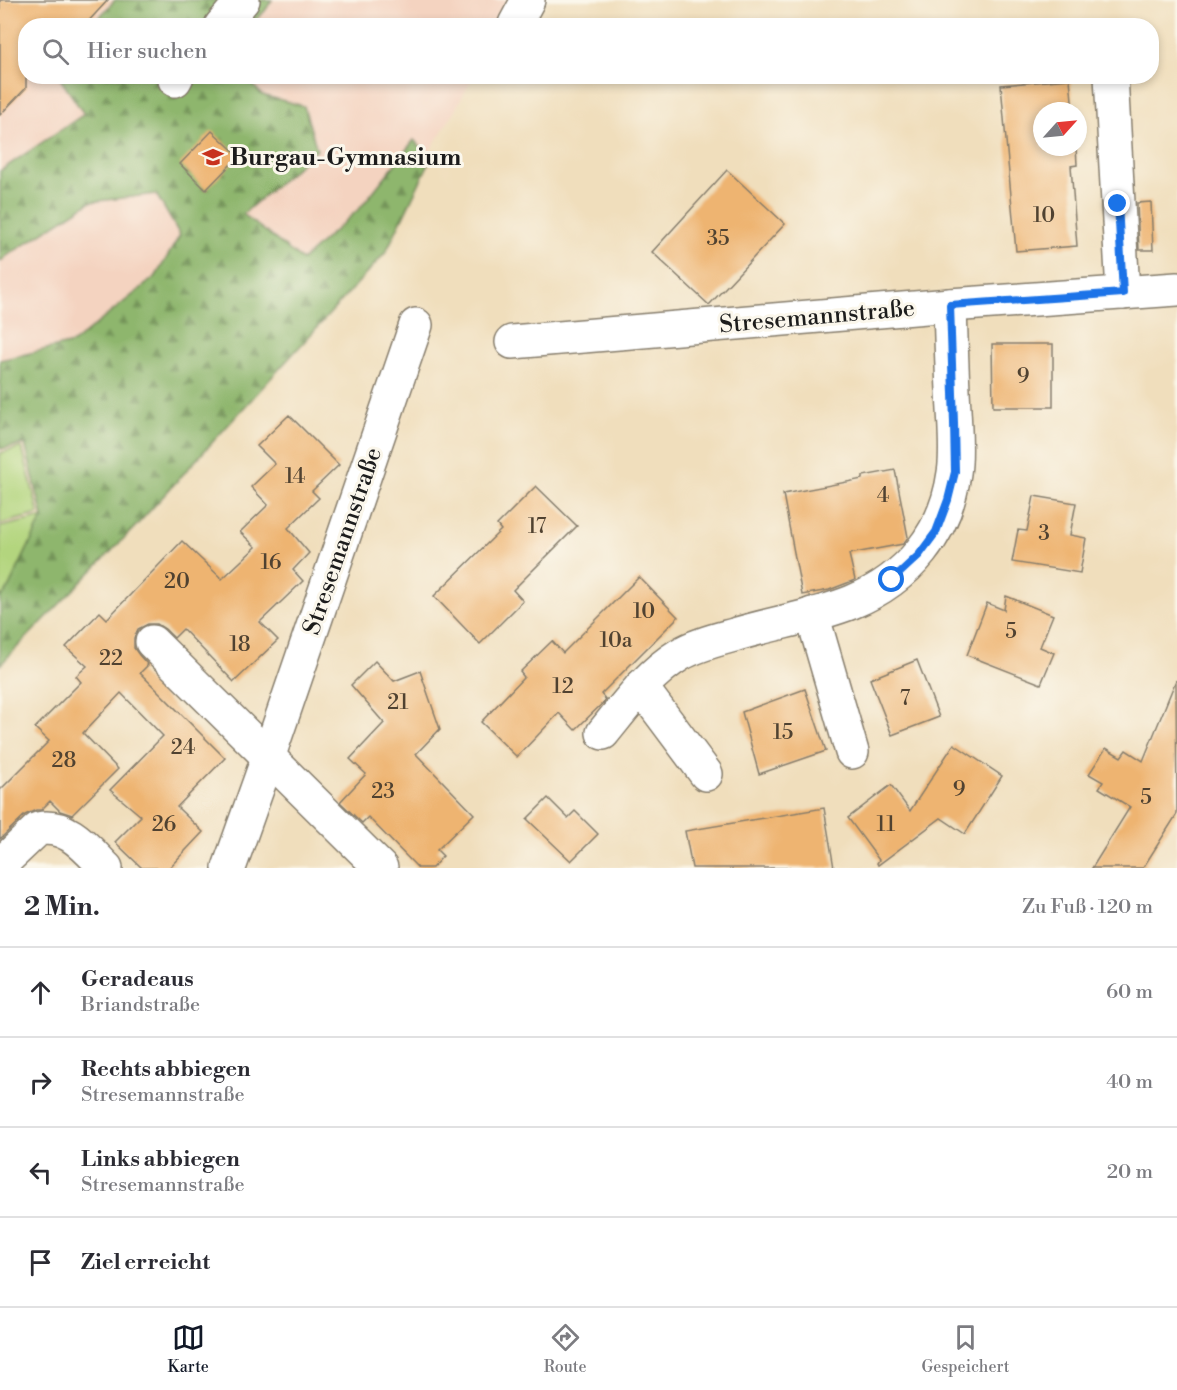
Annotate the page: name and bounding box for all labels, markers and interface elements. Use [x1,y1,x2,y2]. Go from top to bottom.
search box [18,18,1159,84]
icon: search [39,35,72,68]
text: Hier suchen [87,38,207,65]
north arrow [1033,102,1087,156]
place label: Burgau-Gymnasium [230,143,461,173]
school or university icon: Burgau-Gymnasium [201,145,225,169]
route end [1104,190,1130,216]
house number: 10 [1033,203,1055,229]
house number: 35 [706,226,730,252]
street label: Stresemannstraße [718,294,916,340]
house number: 9 [1017,364,1029,390]
street label: Stresemannstraße [297,444,389,639]
house number: 14 [285,464,305,490]
house number: 4 [877,483,889,509]
house number: 17 [528,514,547,540]
house number: 3 [1038,521,1050,547]
house number: 16 [260,550,282,576]
route start [878,566,904,592]
house number: 20 [164,569,190,595]
house number: 10 [633,599,655,625]
house number: 5 [1005,619,1017,645]
house number: 10a [600,628,633,654]
house number: 18 [229,632,251,658]
house number: 22 [99,646,123,672]
house number: 12 [552,674,574,700]
house number: 7 [900,686,911,712]
house number: 21 [387,690,409,716]
house number: 15 [773,720,793,746]
house number: 24 [171,735,195,761]
house number: 28 [52,748,76,774]
house number: 9 [953,777,965,803]
house number: 23 [371,779,395,805]
house number: 5 [1140,785,1152,811]
house number: 26 [152,812,177,838]
house number: 11 [877,812,895,838]
text: 2 Min. [24,891,100,923]
text: Zu Fuß · 120 m [1022,895,1153,920]
text: Geradeaus [81,966,194,993]
icon: ahead [24,976,57,1009]
text: 60 m [1106,980,1153,1005]
text: Briandstraße [81,993,200,1018]
text: Rechts abbiegen [81,1056,251,1083]
icon: right [24,1066,57,1099]
text: 40 m [1106,1070,1153,1095]
text: Stresemannstraße [81,1083,244,1108]
text: Links abbiegen [81,1146,240,1173]
icon: left [24,1156,57,1189]
text: 20 m [1107,1160,1153,1185]
text: Stresemannstraße [81,1173,244,1198]
icon: arrive [24,1246,57,1279]
text: Ziel erreicht [81,1249,210,1276]
tab: Karte [167,1321,209,1377]
tab: Route [544,1321,586,1377]
tab: Gespeichert [921,1321,1010,1377]

